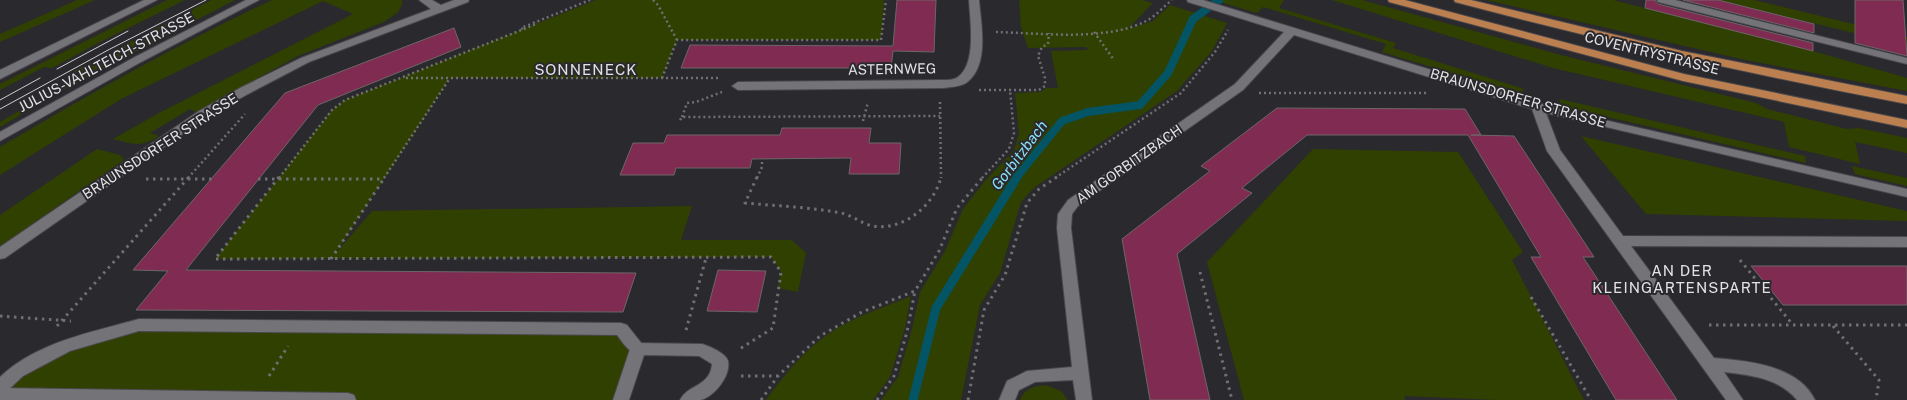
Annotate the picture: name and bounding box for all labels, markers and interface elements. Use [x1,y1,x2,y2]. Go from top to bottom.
street label: JULIUS-VAHLTEICH-STRASSE [15,9,197,115]
street label: COVENTRYSTRASSE [1583,29,1721,77]
street label: ASTERNWEG [848,60,936,78]
district label: SONNENECK [534,61,638,78]
street label: BRAUNSDORFER STRASSE [1428,65,1608,131]
street label: BRAUNSDORFER STRASSE [79,90,241,202]
water label: Gorbitzbach [987,117,1051,193]
street label: AM GORBITZBACH [1073,121,1185,207]
district label: AN DER KLEINGARTENSPARTE [1592,262,1772,296]

